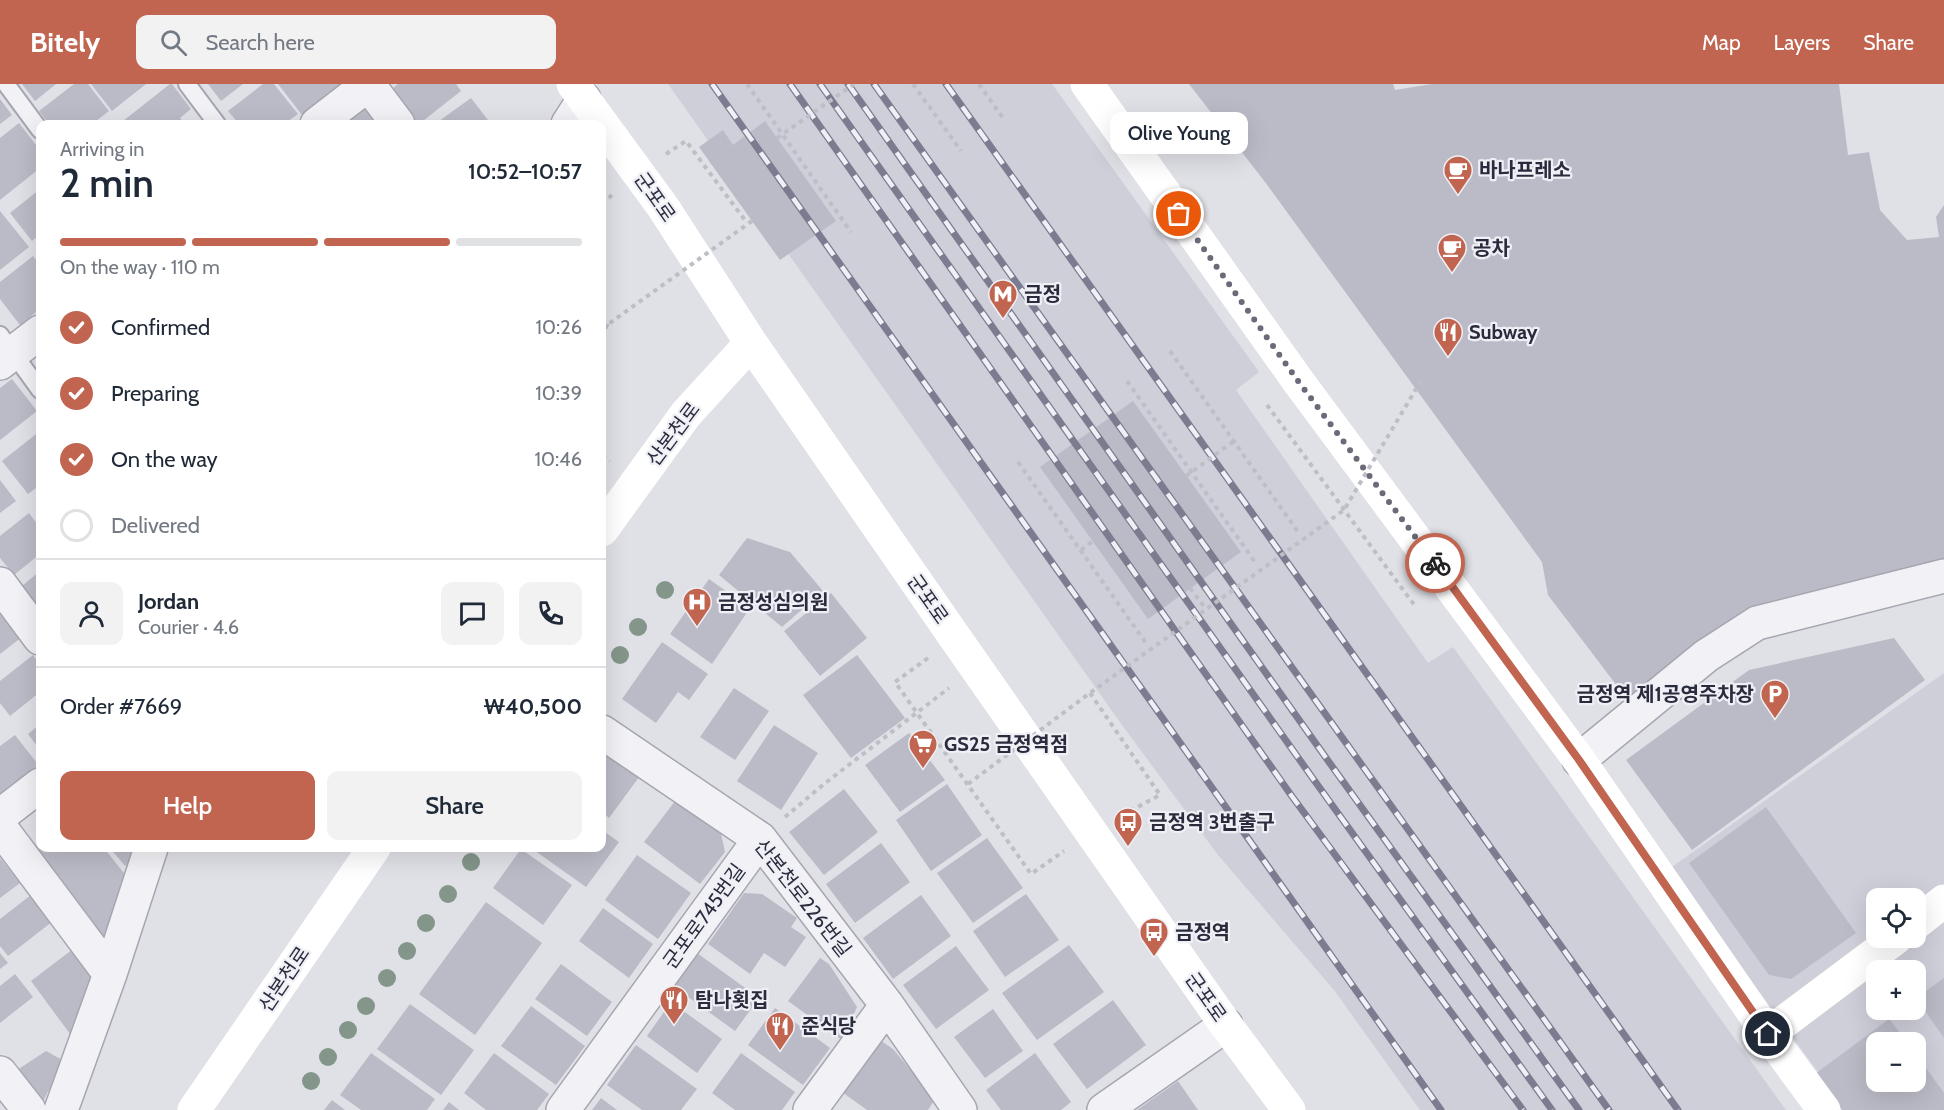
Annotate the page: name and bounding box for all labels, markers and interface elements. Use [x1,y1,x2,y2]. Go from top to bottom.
search box [136,15,556,69]
text: Bitely [30,25,100,59]
icon: search [157,26,190,59]
text: Search here [205,29,315,56]
text: Map [1702,30,1741,55]
text: Layers [1774,30,1830,55]
text: Share [1863,30,1914,55]
callout: Olive Young [1110,112,1248,154]
text: Olive Young [1128,121,1230,145]
text: Arriving in [60,137,144,161]
cafe icon: 바나프레소 [1442,154,1474,196]
text: 10:52–10:57 [468,158,582,185]
place label: 바나프레소 [1479,158,1571,182]
text: 2 min [60,159,154,207]
street label: 군포로 [629,168,681,226]
pin [1153,188,1204,239]
icon: bag [1162,197,1195,230]
cafe icon: 공차 [1436,232,1468,274]
place label: 공차 [1473,236,1510,260]
text: On the way · 110 m [60,255,220,279]
metro station icon: 금정 [987,278,1019,320]
place label: 금정 [1024,282,1061,306]
icon: check [60,311,93,344]
text: Confirmed [111,314,210,341]
text: 10:26 [536,315,582,339]
restaurant icon: Subway [1432,316,1464,358]
place label: Subway [1469,320,1538,344]
icon: check [60,377,93,410]
text: Preparing [111,380,199,407]
text: 10:39 [535,381,582,405]
street label: 산본천로 [641,397,705,471]
icon: check [60,443,93,476]
text: On the way [111,446,218,473]
text: 10:46 [534,447,582,471]
text: Delivered [111,512,200,539]
courier [1405,533,1465,593]
icon: bike [1419,547,1452,580]
street label: 군포로 [902,570,954,628]
button: person [60,582,123,645]
button: chat [441,582,504,645]
button: phone [519,582,582,645]
hospital icon: 금정성심의원 [681,586,713,628]
text: Jordan [138,588,199,615]
place label: 금정성심의원 [718,590,828,614]
text: Courier · 4.6 [138,615,239,639]
parking icon: 금정역 제1공영주차장 [1759,678,1791,720]
place label: 금정역 제1공영주차장 [1577,682,1754,706]
text: Order #7669 [60,693,182,720]
text: ₩40,500 [484,693,582,720]
supermarket icon: GS25 금정역점 [907,728,939,770]
place label: GS25 금정역점 [944,732,1068,756]
button: Help [60,771,315,840]
button: Share [327,771,582,840]
bus stop icon: 금정역 3번출구 [1112,806,1144,848]
place label: 금정역 3번출구 [1149,810,1275,834]
street label: 산본천로226번길 [750,834,856,962]
street label: 군포로745번길 [658,859,750,973]
map controls [1866,888,1926,1092]
button: locate [1866,888,1926,948]
bus stop icon: 금정역 [1138,916,1170,958]
place label: 금정역 [1175,920,1230,944]
street label: 산본천로 [253,942,315,1016]
button: + [1866,960,1926,1020]
street label: 군포로 [1180,968,1232,1026]
restaurant icon: 탐나횟집 [658,984,690,1026]
place label: 탐나횟집 [695,988,769,1012]
pin [1742,1008,1793,1059]
restaurant icon: 준식당 [764,1010,796,1052]
place label: 준식당 [801,1014,856,1038]
icon: home [1751,1017,1784,1050]
button: − [1866,1032,1926,1092]

